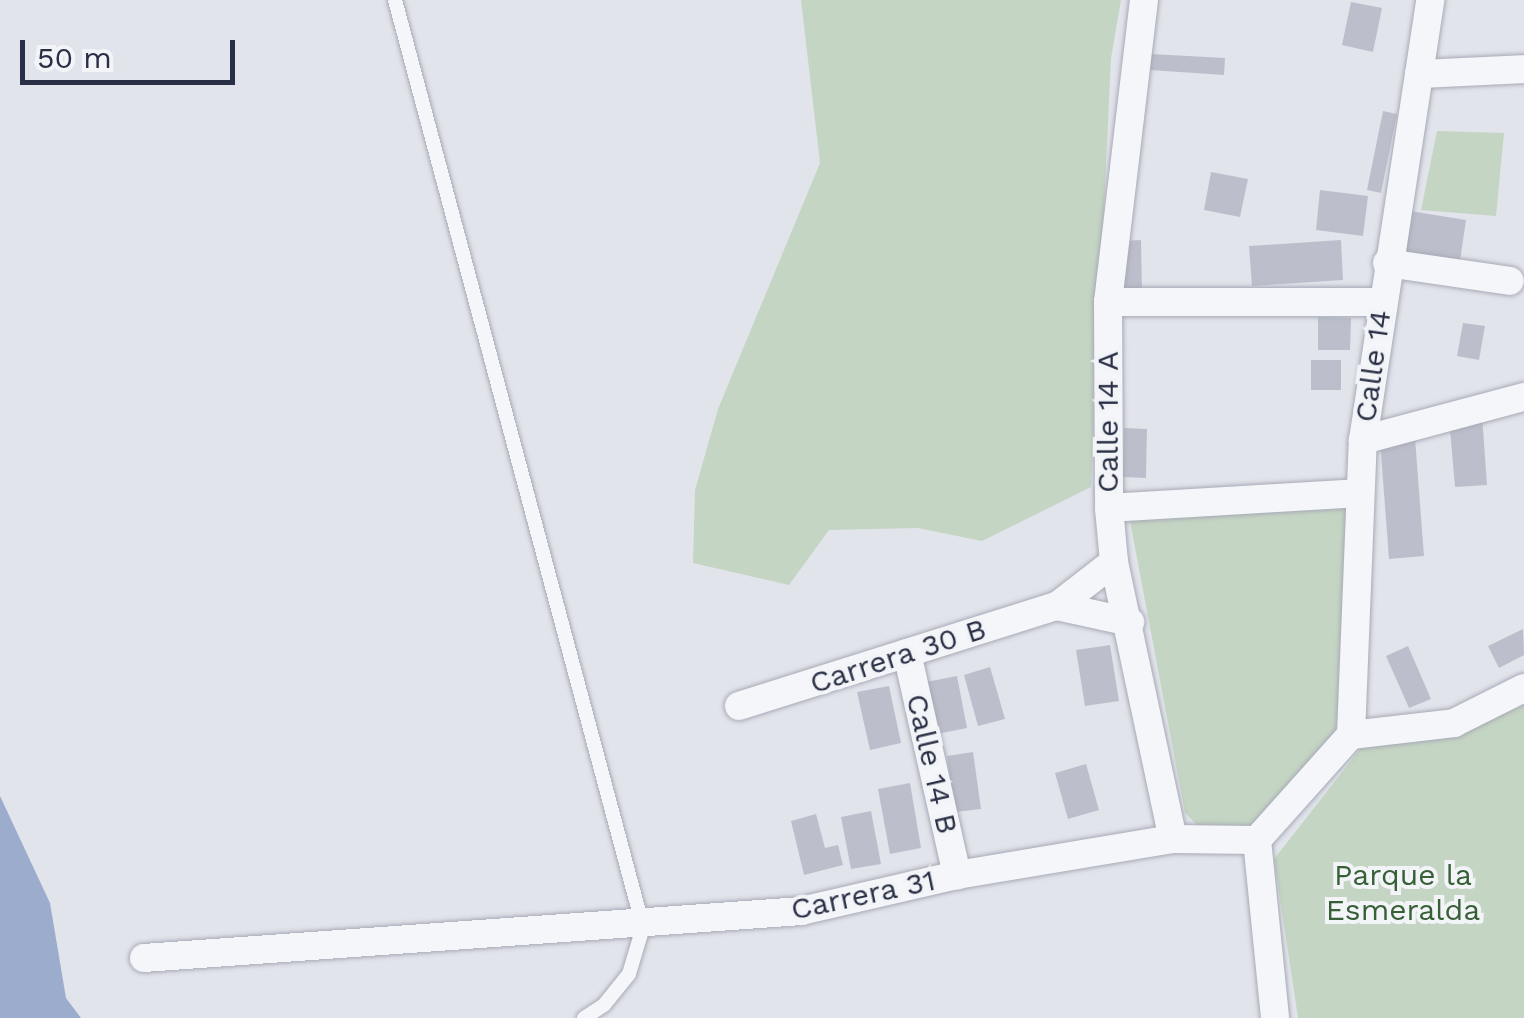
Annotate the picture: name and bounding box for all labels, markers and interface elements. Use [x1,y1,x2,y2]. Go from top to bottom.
scale bar [25,20,240,82]
text: 50 m [37,40,112,75]
street label: Calle 14 [1347,307,1399,425]
street label: Calle 14 A [1090,350,1126,494]
street label: Carrera 30 B [805,610,991,702]
street label: Calle 14 B [898,690,966,838]
park label: Parque la Esmeralda [1326,857,1480,928]
street label: Carrera 31 [787,862,939,928]

